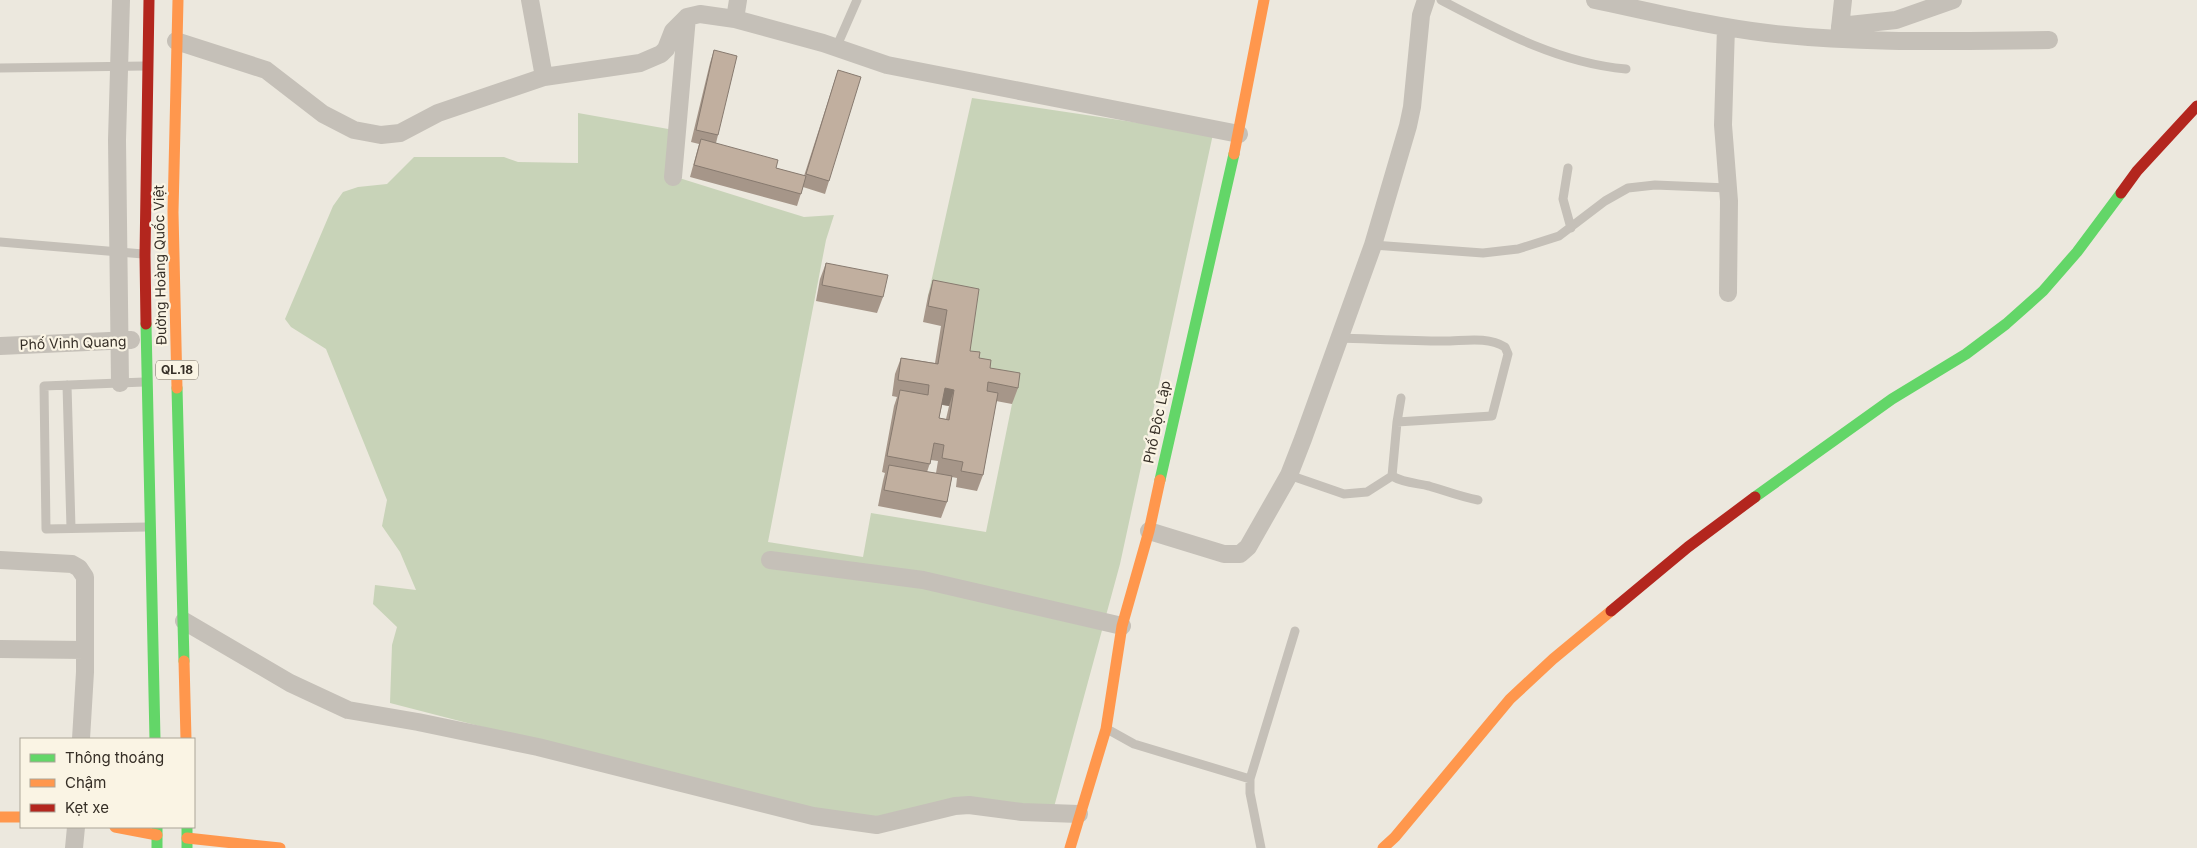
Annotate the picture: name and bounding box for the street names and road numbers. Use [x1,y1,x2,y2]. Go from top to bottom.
street label: Đường Hoàng Quốc Việt [150,184,169,345]
street label: Phố Vinh Quang [19,332,127,353]
road number: QL.18 [156,360,198,380]
street label: Phố Độc Lập [1139,379,1174,465]

